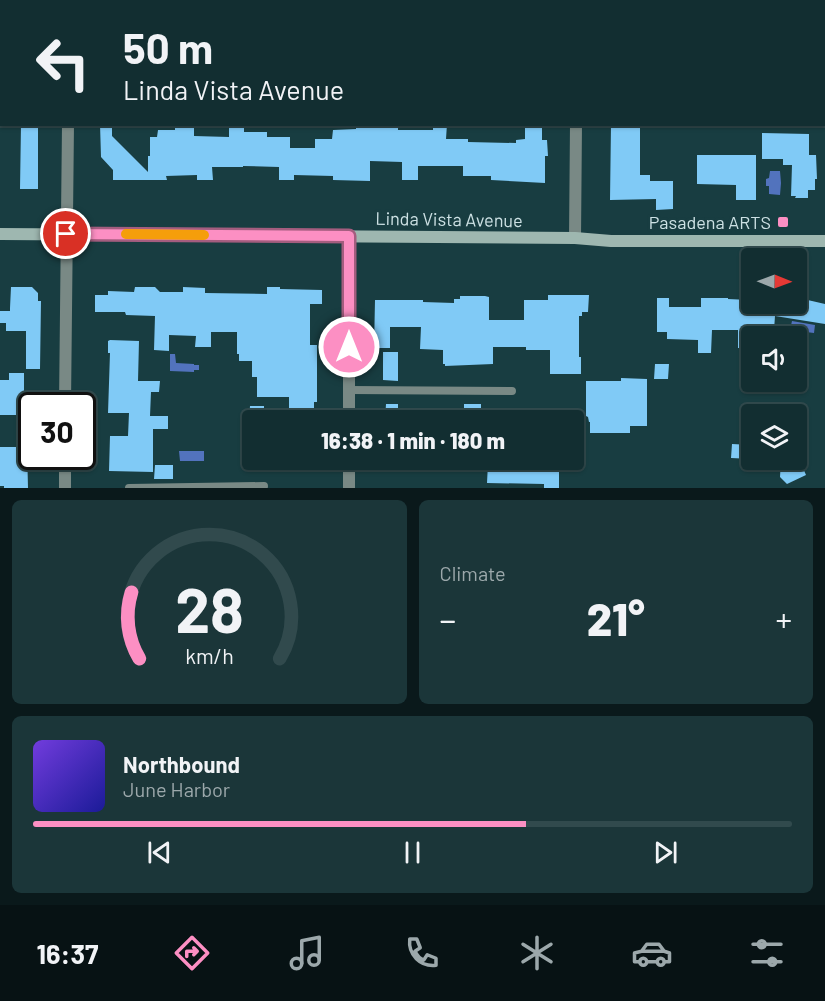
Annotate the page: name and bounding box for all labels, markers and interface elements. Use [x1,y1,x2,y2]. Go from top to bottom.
text: 50 m [123,22,213,72]
icon: left [24,24,102,102]
text: Linda Vista Avenue [123,73,344,105]
street label: Linda Vista Avenue [375,207,523,231]
pin [40,208,91,259]
place label: Pasadena ARTS [649,211,771,233]
marker: Pasadena ARTS [776,215,790,229]
icon: arrive [49,217,82,250]
north arrow [741,248,807,314]
map controls [741,248,807,470]
position arrow [317,315,381,379]
button: sound [741,326,807,392]
speed limit sign: 30 [18,392,96,470]
button: layers [741,404,807,470]
text: 16:38 · 1 min · 180 m [321,427,505,453]
text: Climate [440,561,506,585]
text: 28 [175,571,244,645]
text: 21° [587,591,645,645]
text: − [440,599,456,639]
text: + [775,599,792,639]
text: km/h [185,643,234,668]
text: Northbound [123,751,240,777]
text: June Harbor [123,777,230,801]
icon: previous [143,836,176,869]
icon: pause [396,836,429,869]
icon: next [649,836,682,869]
icon: directions [171,932,213,974]
icon: music [286,932,328,974]
icon: phone [401,932,443,974]
icon: climate [516,932,558,974]
icon: car [631,932,673,974]
icon: filters [746,932,788,974]
text: 16:37 [37,937,98,969]

